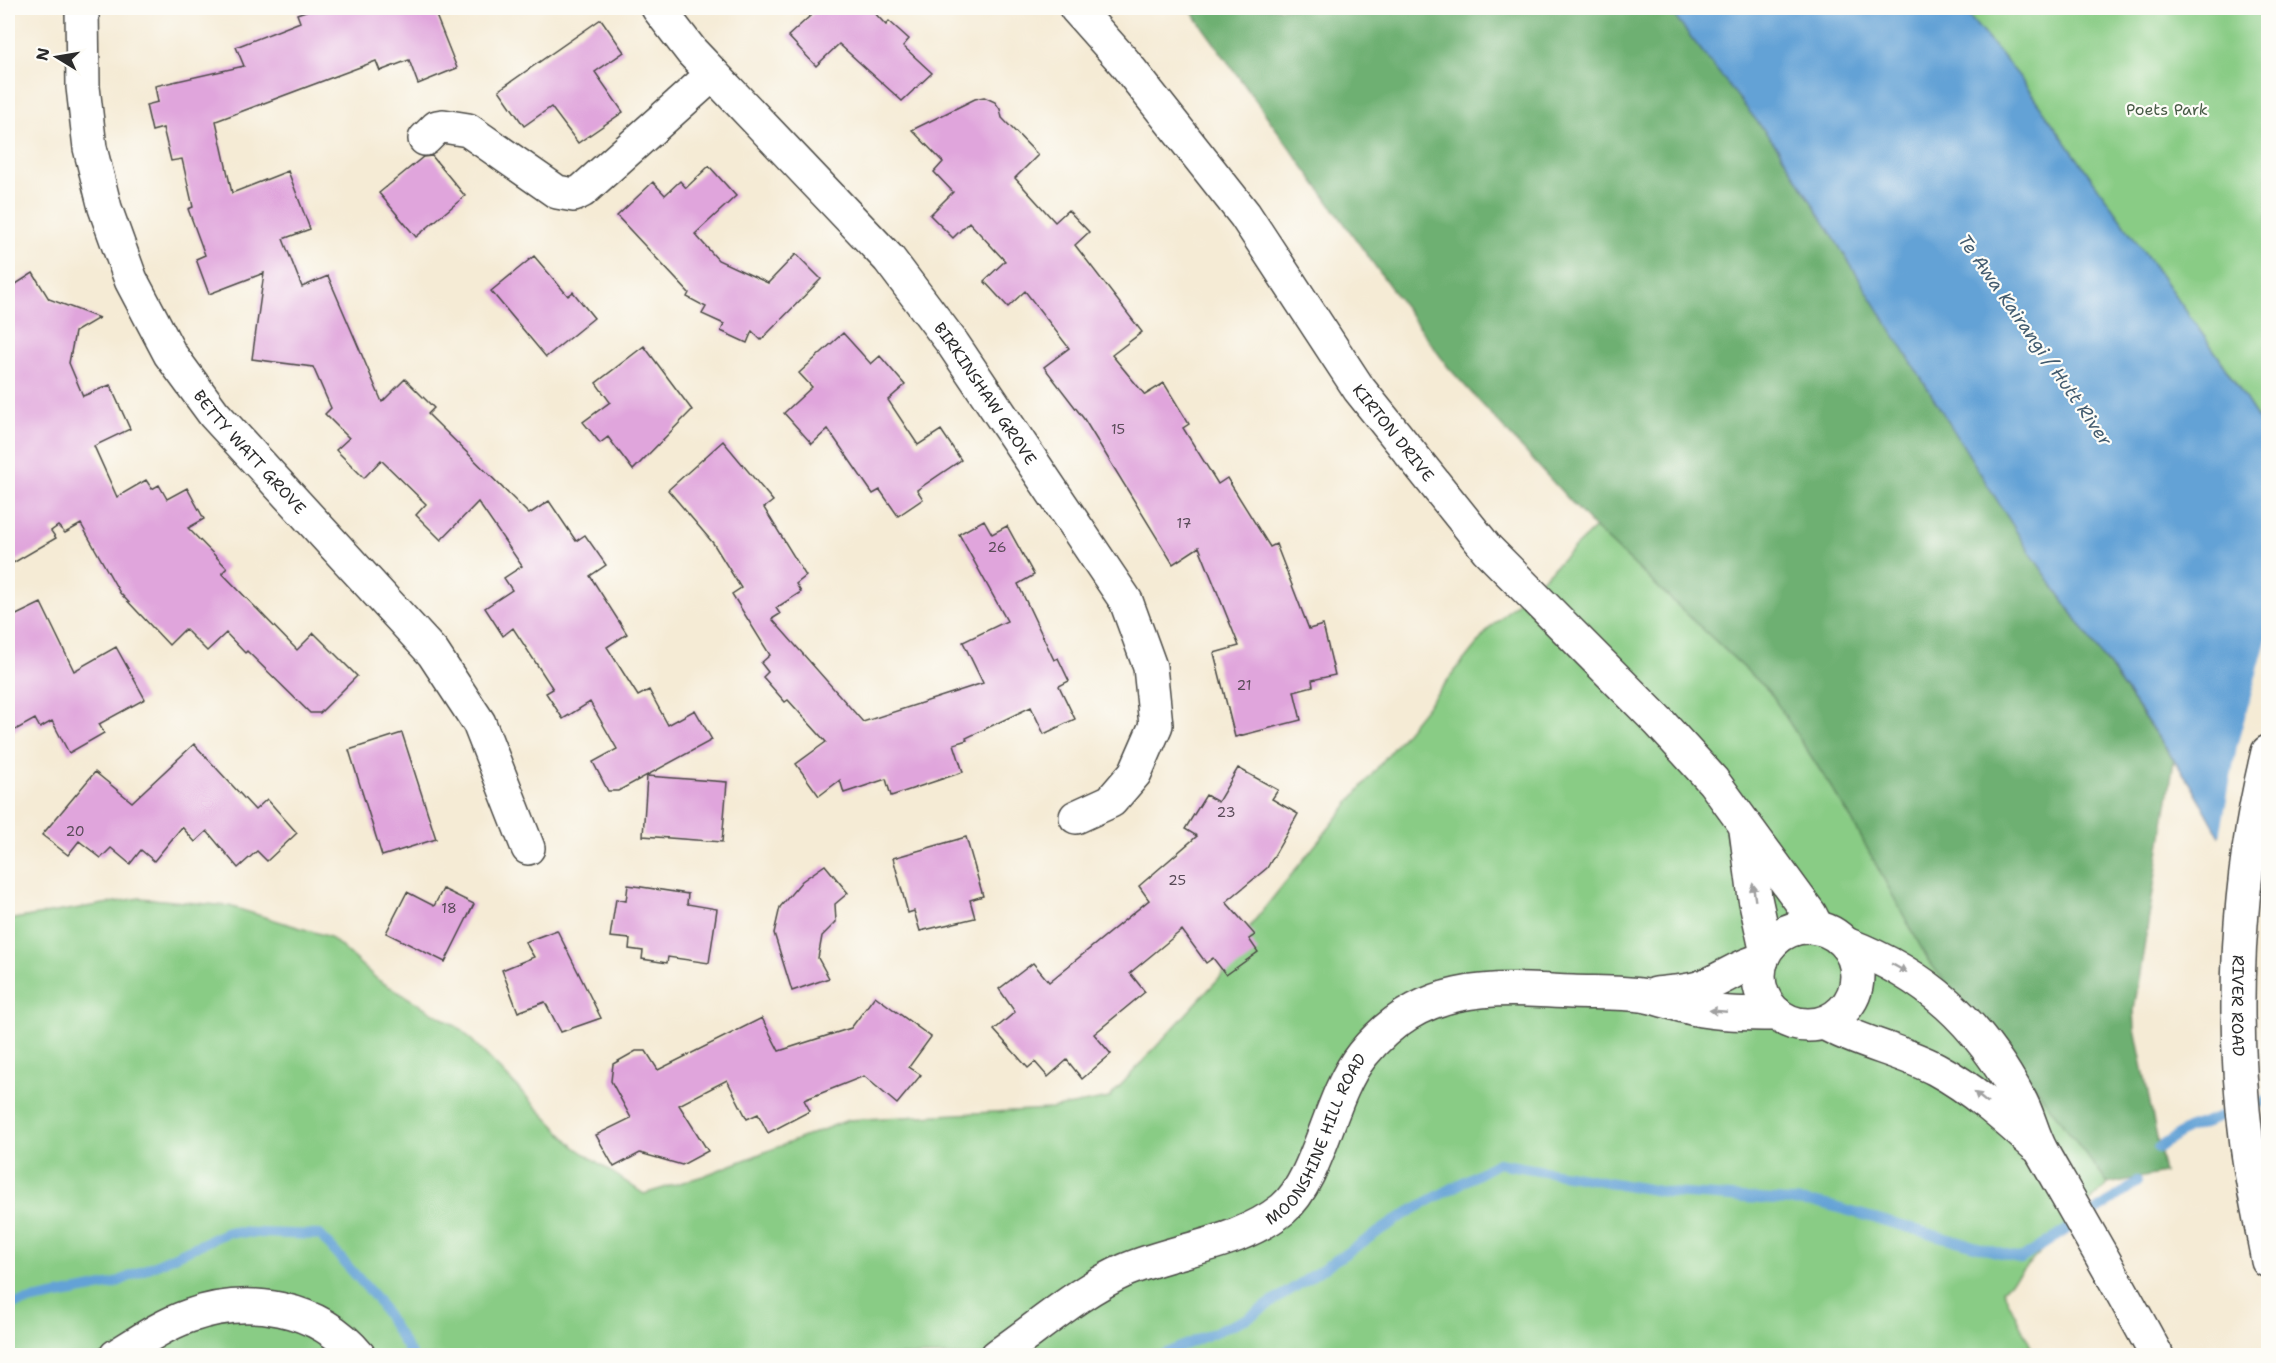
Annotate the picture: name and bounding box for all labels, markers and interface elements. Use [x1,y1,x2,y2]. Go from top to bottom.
north arrow [27,27,87,87]
text: N [31,46,54,62]
park label: Poets Park [2126,99,2208,120]
water label: Te Awa Kairangi / Hutt River [1953,229,2118,451]
street label: BIRKINSHAW GROVE [930,318,1042,469]
street label: KIRTON DRIVE [1348,379,1439,486]
street label: BETTY WATT GROVE [189,385,311,518]
house number: 15 [1111,420,1125,438]
house number: 17 [1177,514,1191,532]
house number: 26 [988,538,1007,556]
house number: 21 [1237,676,1251,694]
house number: 23 [1217,803,1235,821]
house number: 20 [65,822,85,840]
house number: 25 [1168,871,1186,889]
one-way arrow [1749,883,1758,902]
house number: 18 [441,899,457,917]
street label: RIVER ROAD [2227,954,2250,1057]
one-way arrow [1891,963,1908,973]
one-way arrow [1709,1006,1728,1016]
street label: MOONSHINE HILL ROAD [1261,1049,1370,1229]
one-way arrow [1973,1092,1989,1105]

